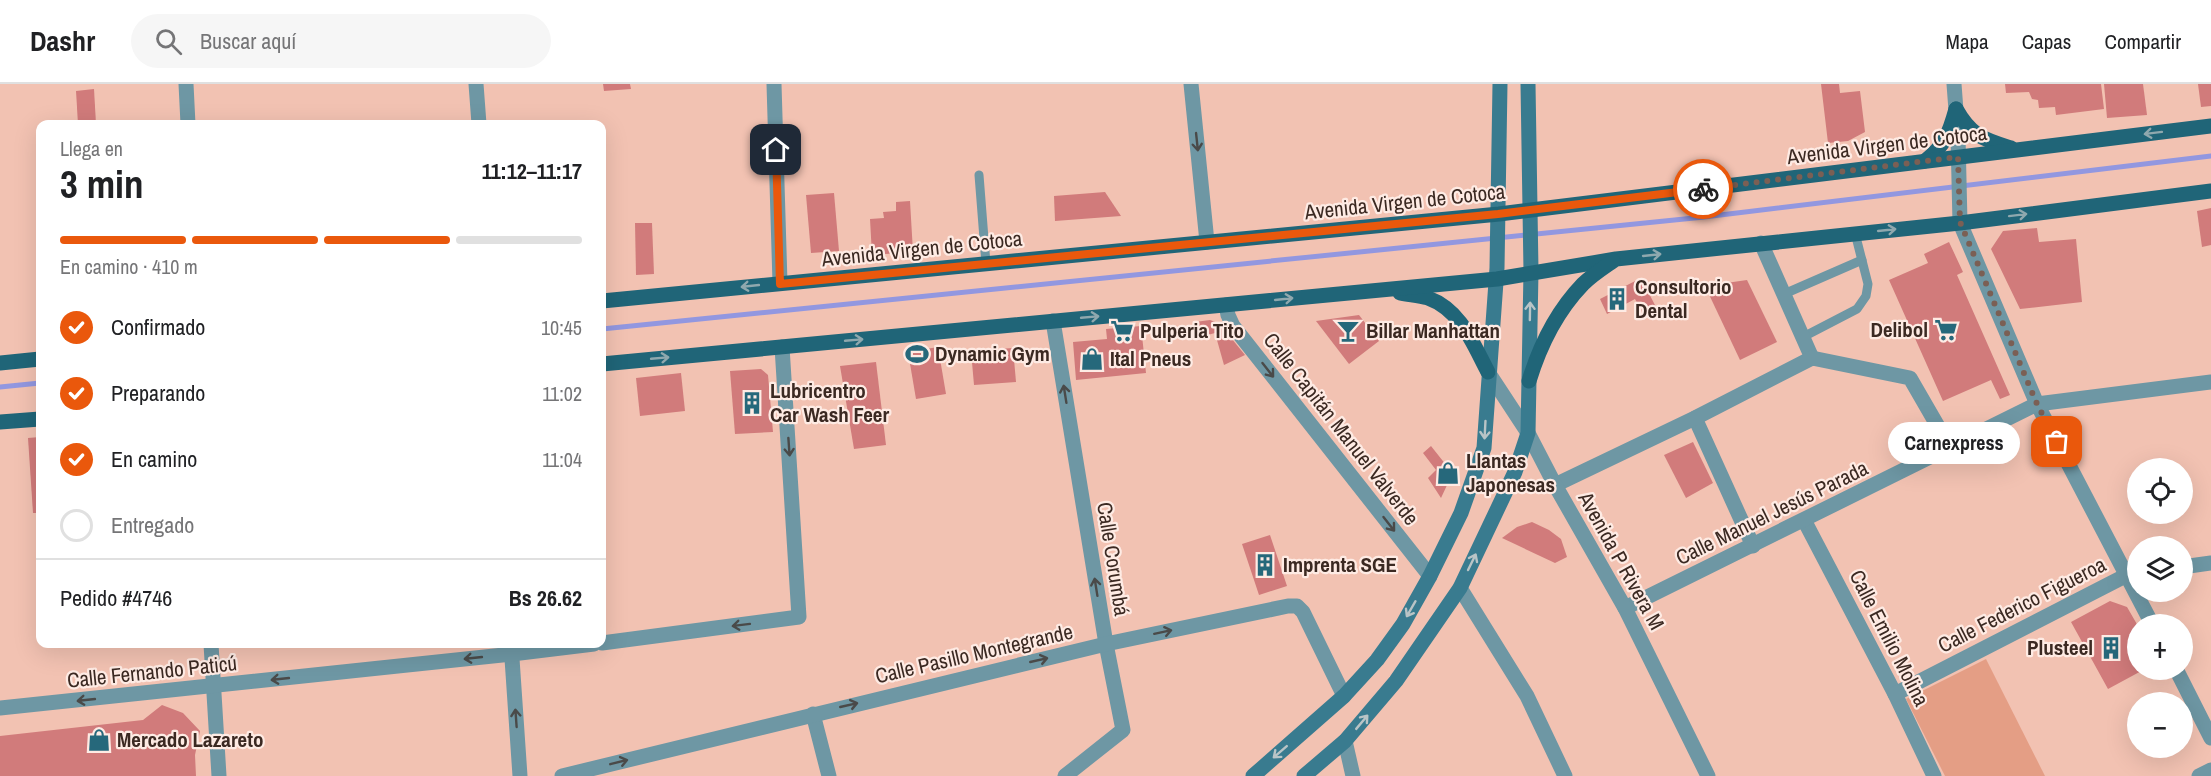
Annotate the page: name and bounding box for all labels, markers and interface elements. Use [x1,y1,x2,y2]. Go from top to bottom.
search box [131,14,551,68]
text: Dashr [30,22,95,60]
icon: search [152,25,185,58]
text: Buscar aquí [200,26,296,56]
text: Mapa [1946,27,1989,56]
text: Capas [2022,27,2071,56]
text: Compartir [2104,27,2181,56]
street label: Avenida Virgen de Cotoca [1784,118,1989,171]
pin [750,124,801,175]
one-way arrow [2144,128,2163,139]
one-way arrow [1192,132,1203,152]
icon: home [759,133,792,166]
text: Llega en [60,135,123,162]
text: 11:12–11:17 [482,156,582,186]
text: 3 min [60,158,144,210]
courier [1673,159,1733,219]
icon: bike [1687,173,1720,206]
street label: Avenida Virgen de Cotoca [1302,177,1507,227]
one-way arrow [2008,209,2028,220]
street label: Avenida Virgen de Cotoca [819,224,1024,274]
one-way arrow [1877,224,1897,235]
one-way arrow [1641,249,1661,260]
text: En camino · 410 m [60,253,198,280]
place label: Consultorio Dental [1635,272,1732,325]
one-way arrow [741,281,761,292]
building icon: Consultorio Dental [1604,286,1630,312]
one-way arrow [1273,293,1293,304]
one-way arrow [1525,302,1536,322]
icon: check [60,311,93,344]
one-way arrow [1079,311,1099,322]
text: Confirmado [111,312,205,342]
text: 10:45 [541,314,582,341]
place label: Delibol [1871,315,1928,344]
place label: Pulperia Tito [1140,316,1244,345]
place label: Billar Manhattan [1366,316,1500,345]
supermarket icon: Delibol [1933,317,1959,343]
supermarket icon: Pulperia Tito [1109,318,1135,344]
bar icon: Billar Manhattan [1335,318,1361,344]
street label: Calle Capitán Manuel Valverde [1257,326,1426,531]
one-way arrow [843,334,863,345]
place label: Dynamic Gym [935,339,1050,368]
sports icon: Dynamic Gym [904,341,930,367]
place label: Ital Pneus [1110,344,1191,373]
shop icon: Ital Pneus [1079,346,1105,372]
one-way arrow [649,352,669,363]
one-way arrow [1262,362,1275,378]
place label: Lubricentro Car Wash Feer [770,376,889,429]
icon: check [60,377,93,410]
text: Preparando [111,378,205,408]
text: 11:02 [542,380,582,407]
one-way arrow [1059,385,1070,404]
building icon: Lubricentro Car Wash Feer [739,390,765,416]
pin [2031,416,2082,467]
one-way arrow [1479,420,1490,440]
callout: Carnexpress [1889,421,2021,463]
icon: bag [2040,425,2073,458]
text: Carnexpress [1904,429,2004,456]
one-way arrow [784,436,795,456]
icon: check [60,443,93,476]
text: En camino [111,444,197,474]
text: 11:04 [542,446,582,473]
place label: Llantas Japonesas [1466,446,1555,499]
street label: Calle Manuel Jesús Parada [1671,453,1873,572]
map controls [2127,458,2193,758]
button: locate [2127,458,2193,524]
shop icon: Llantas Japonesas [1435,460,1461,486]
street label: Avenida P Rivera M [1571,486,1671,635]
street label: Calle Corumbá [1090,500,1137,618]
text: Entregado [111,510,194,540]
one-way arrow [1383,515,1396,531]
button: layers [2127,536,2193,602]
street label: Calle Federico Figueroa [1933,549,2111,659]
place label: Imprenta SGE [1283,550,1397,579]
building icon: Imprenta SGE [1252,552,1278,578]
one-way arrow [1467,553,1479,571]
street label: Calle Emilio Molina [1843,565,1936,711]
one-way arrow [1090,577,1101,597]
text: Pedido #4746 [60,583,172,613]
text: Bs 26.62 [509,583,582,613]
one-way arrow [1405,600,1417,617]
button: + [2127,614,2193,680]
street label: Calle Pasillo Montegrande [872,617,1076,690]
one-way arrow [732,619,751,630]
one-way arrow [1152,626,1172,637]
place label: Plusteel [2027,633,2093,662]
building icon: Plusteel [2098,635,2124,661]
street label: Calle Fernando Paticú [66,648,238,695]
one-way arrow [464,653,484,664]
one-way arrow [1029,654,1048,666]
one-way arrow [270,674,290,685]
button: − [2127,692,2193,758]
one-way arrow [76,695,96,706]
one-way arrow [839,699,858,711]
one-way arrow [510,708,521,728]
one-way arrow [1355,714,1368,730]
place label: Mercado Lazareto [117,725,263,754]
shop icon: Mercado Lazareto [86,727,112,753]
one-way arrow [1273,745,1288,759]
one-way arrow [609,755,628,767]

